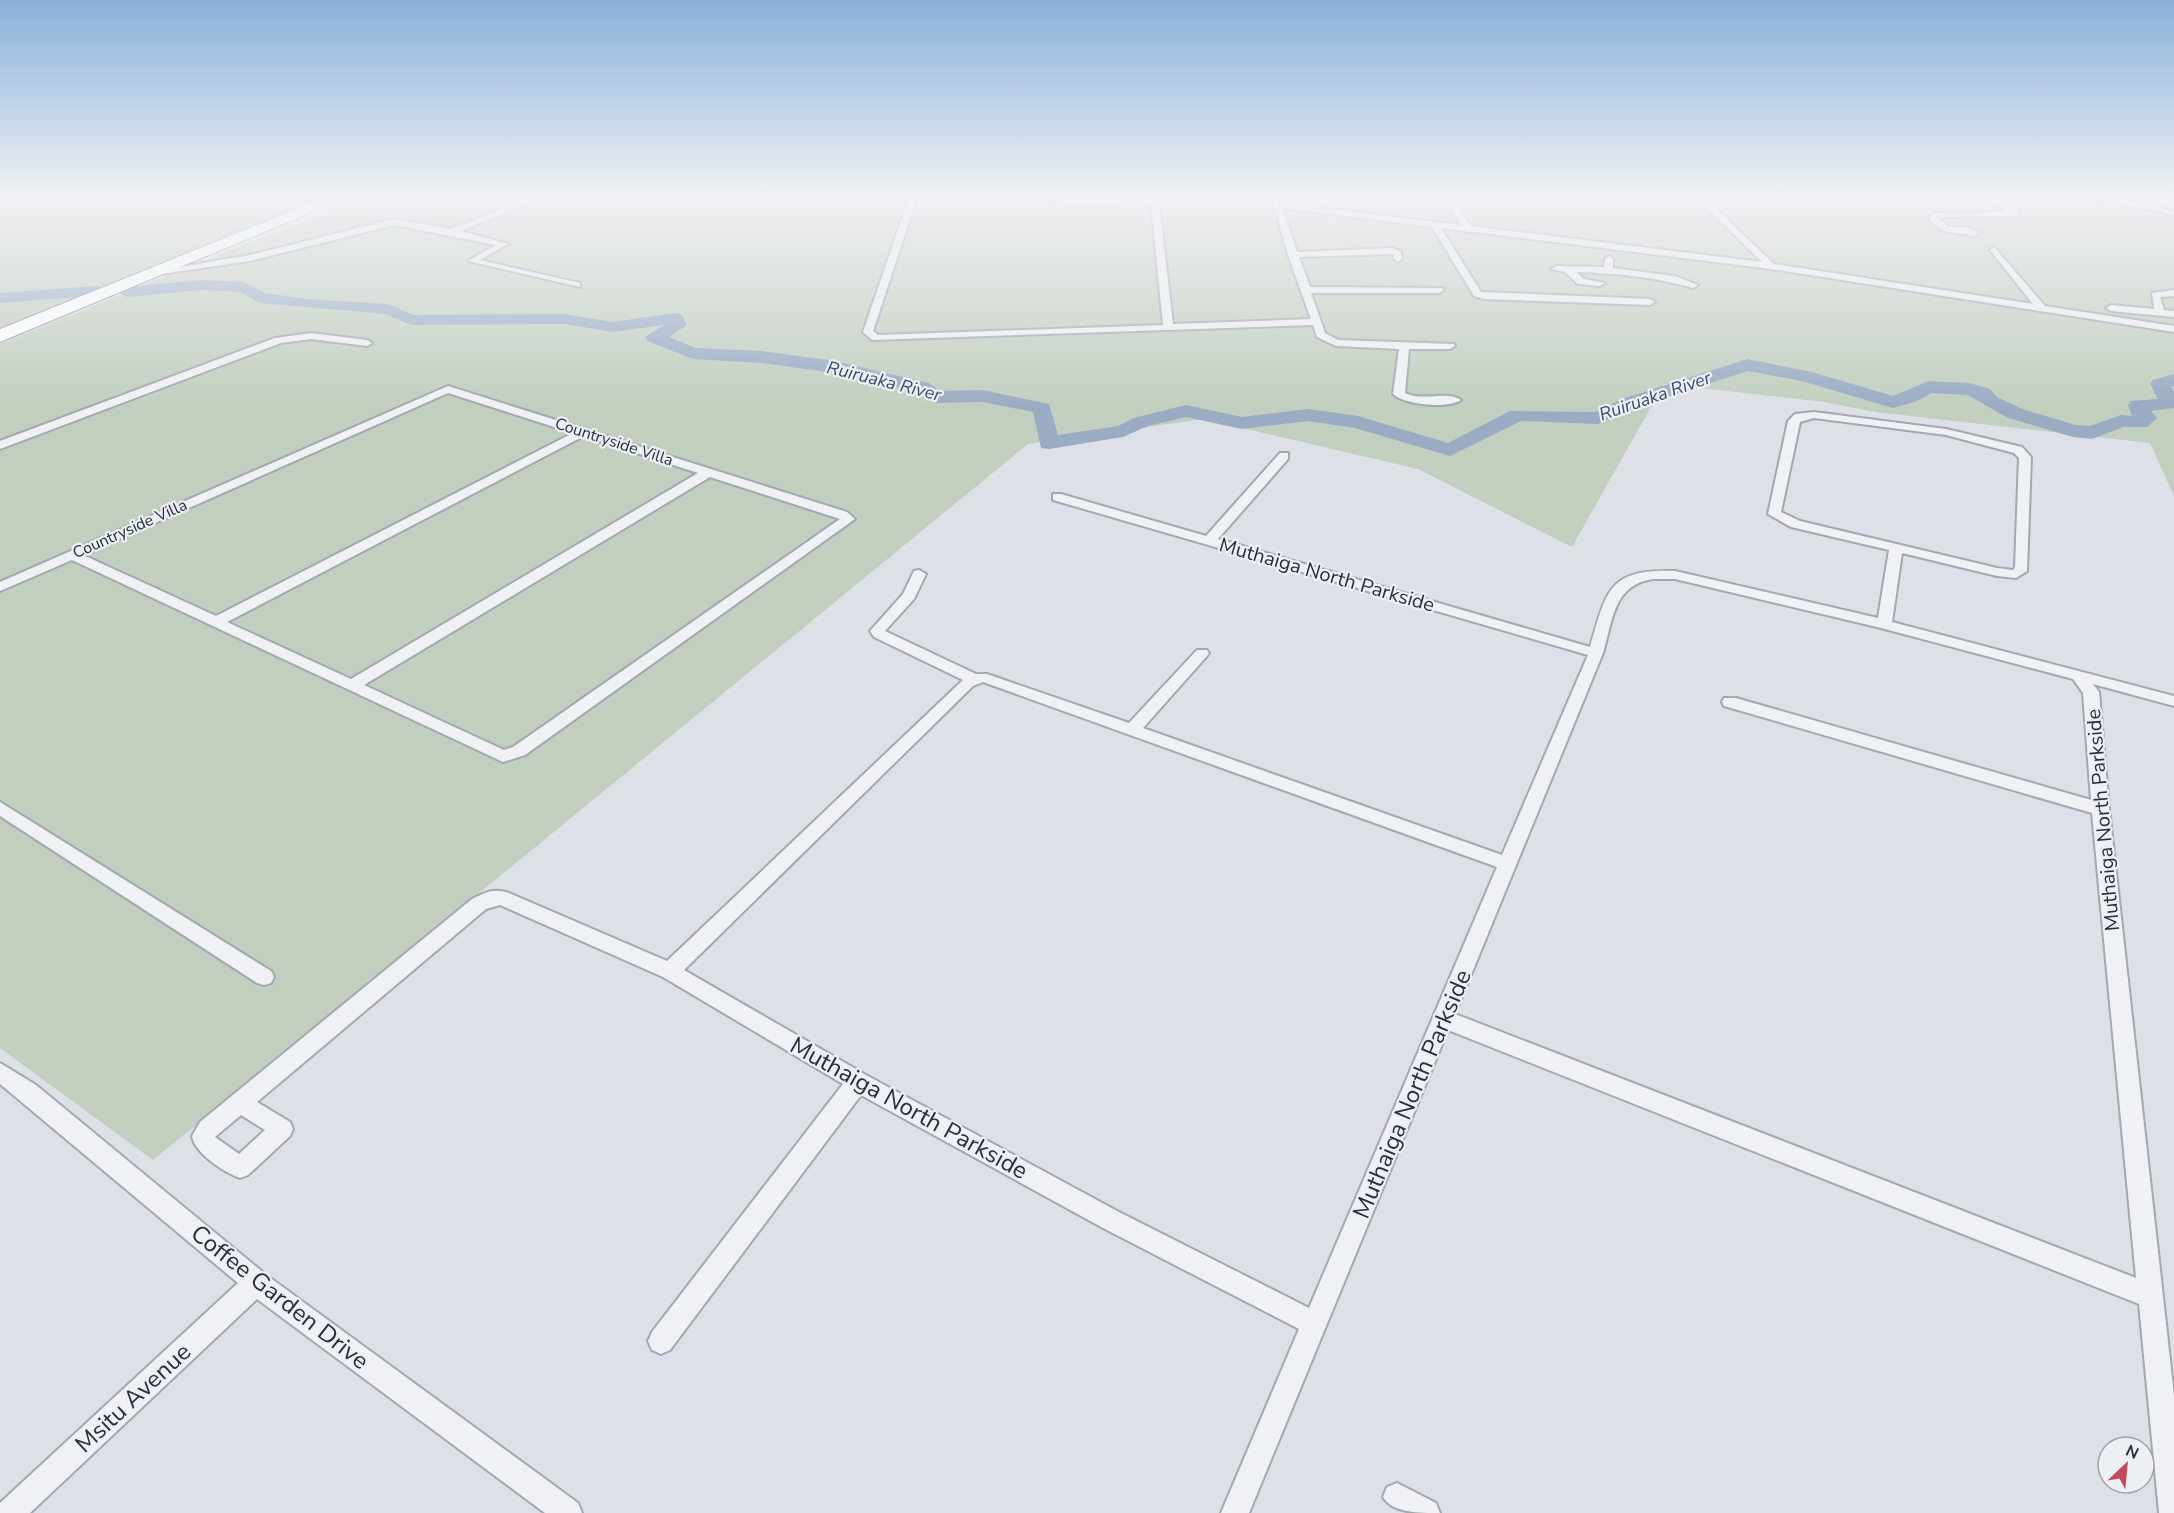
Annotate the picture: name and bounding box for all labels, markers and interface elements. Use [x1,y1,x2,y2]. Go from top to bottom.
water label: Ruiruaka River [824,355,944,407]
water label: Ruiruaka River [1596,365,1715,426]
street label: Countryside Villa [552,413,676,471]
street label: Countryside Villa [69,494,191,564]
street label: Muthaiga North Parkside [1216,531,1438,619]
street label: Muthaiga North Parkside [2080,708,2126,932]
street label: Muthaiga North Parkside [1345,965,1479,1223]
street label: Muthaiga North Parkside [784,1029,1034,1187]
street label: Coffee Garden Drive [184,1217,376,1377]
street label: Msitu Avenue [68,1336,198,1460]
north arrow [2096,1435,2156,1495]
text: N [2122,1440,2142,1465]

